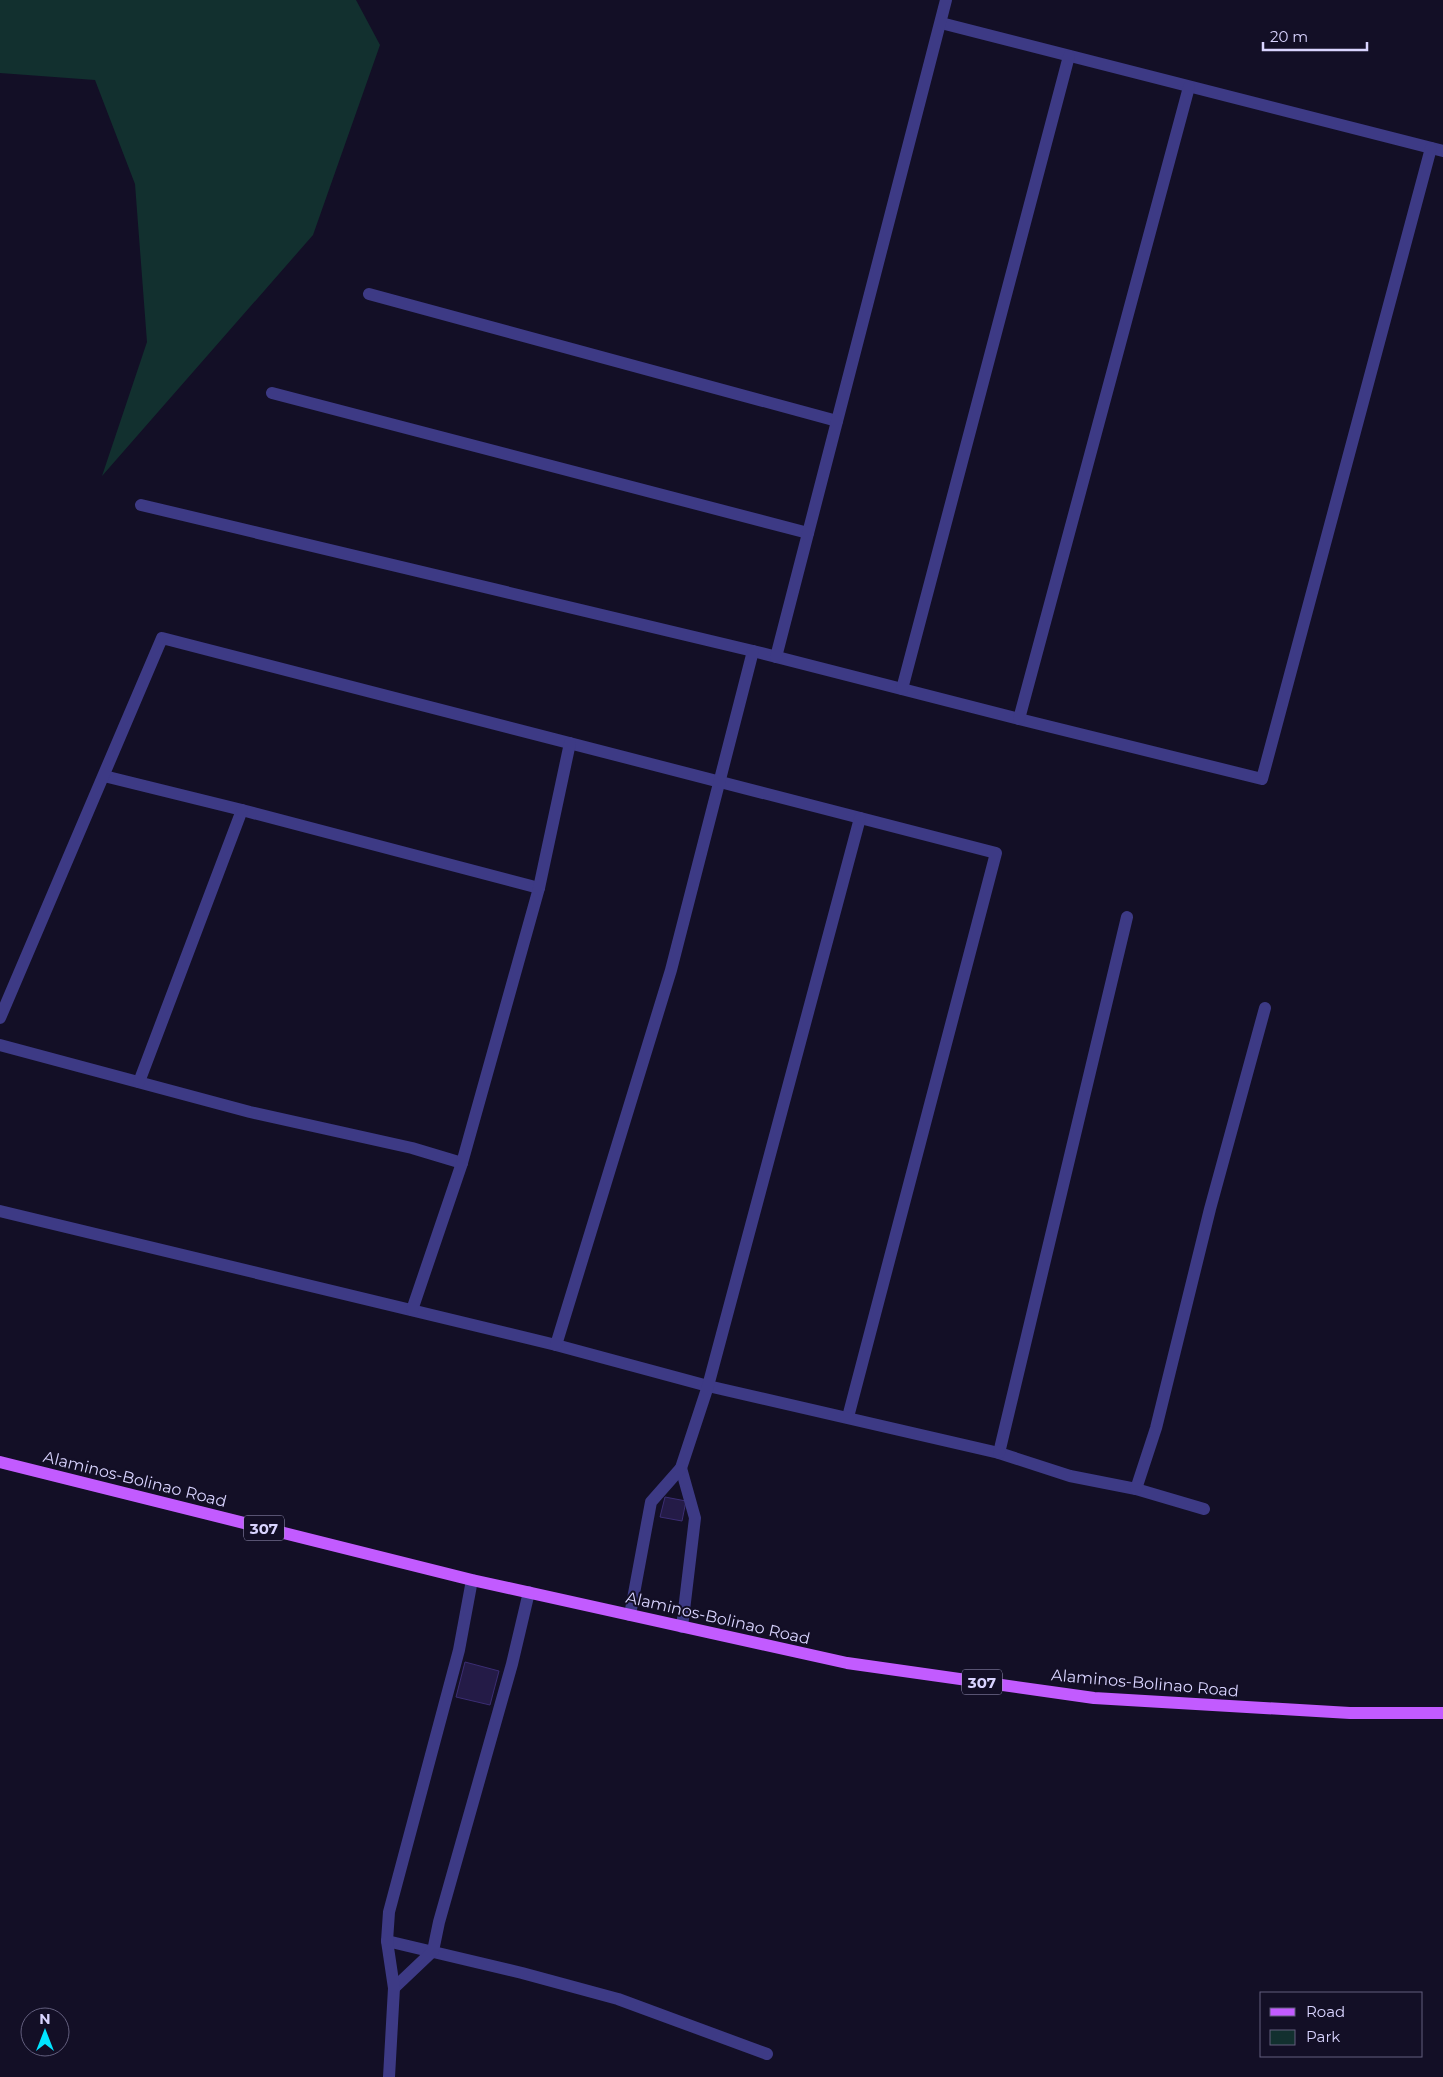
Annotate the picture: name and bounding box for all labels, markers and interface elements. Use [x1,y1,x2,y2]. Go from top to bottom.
scale bar [1263,20,1367,52]
text: 20 m [1270,27,1308,46]
street label: Alaminos-Bolinao Road [41,1447,229,1511]
road number: 307 [244,1516,284,1540]
street label: Alaminos-Bolinao Road [624,1588,812,1648]
street label: Alaminos-Bolinao Road [1050,1665,1240,1701]
road number: 307 [962,1670,1002,1694]
legend [1260,1992,1423,2057]
text: Road [1306,2002,1345,2021]
north arrow [20,2007,70,2057]
text: N [39,2010,51,2028]
text: Park [1306,2027,1340,2046]

